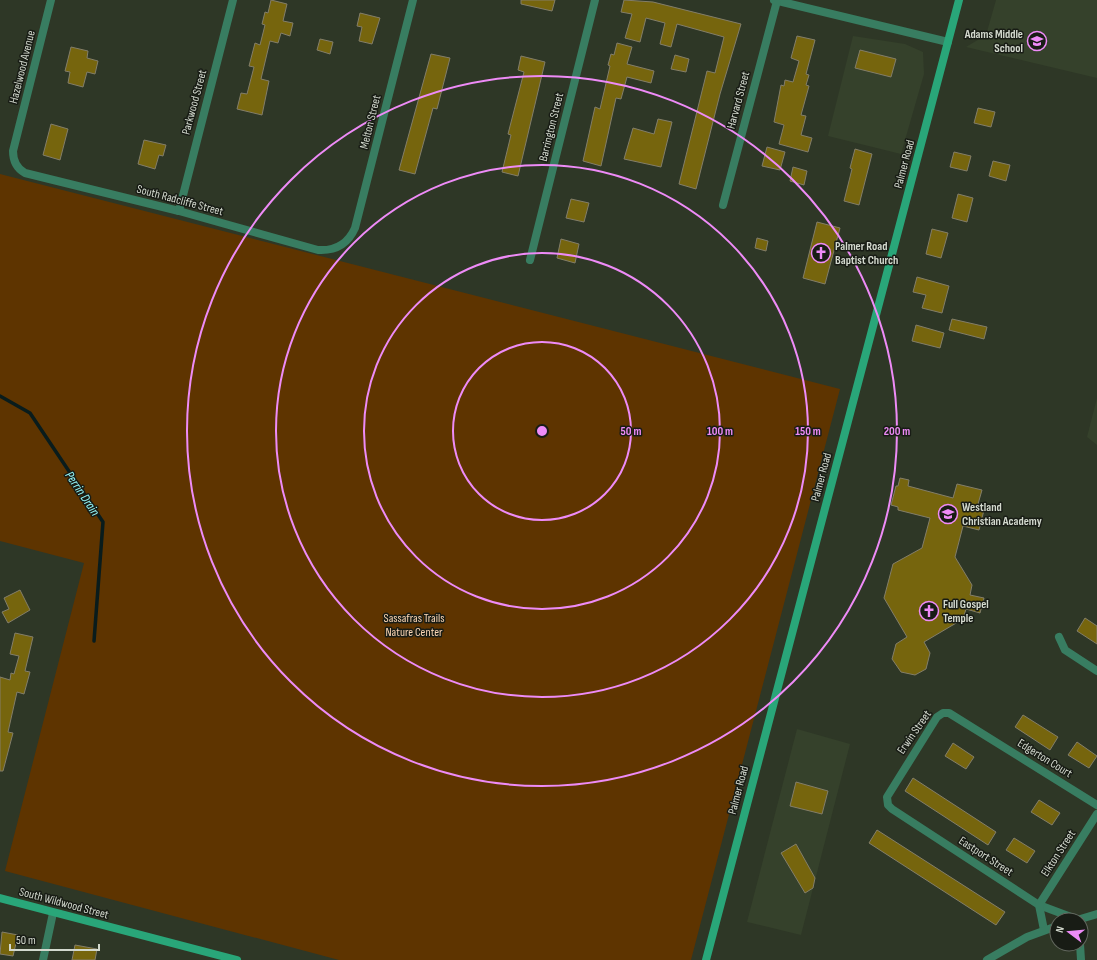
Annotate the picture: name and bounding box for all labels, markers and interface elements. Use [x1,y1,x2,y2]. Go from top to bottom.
place label: Adams Middle School [964,27,1023,56]
street label: Hazelwood Avenue [6,29,39,105]
school or university icon: Adams Middle School [1026,30,1048,52]
street label: Parkwood Street [179,68,210,136]
street label: Harvard Street [724,69,753,130]
street label: Barrington Street [536,91,567,163]
street label: Melton Street [357,93,385,151]
street label: Palmer Road [891,138,918,190]
street label: South Radcliffe Street [135,182,225,219]
place label: Palmer Road Baptist Church [835,239,898,268]
church icon: Palmer Road Baptist Church [810,242,832,264]
centre of rings [535,424,549,438]
text: 50 m [621,424,641,439]
text: 100 m [707,424,733,439]
text: 150 m [795,424,821,439]
text: 200 m [884,424,910,439]
street label: Palmer Road [808,451,835,503]
water label: Perrin Drain [61,468,103,519]
place label: Westland Christian Academy [962,500,1042,529]
school or university icon: Westland Christian Academy [937,503,959,525]
place label: Full Gospel Temple [943,597,989,626]
church icon: Full Gospel Temple [918,600,940,622]
park label: Sassafras Trails Nature Center [384,611,445,640]
street label: Erwin Street [894,707,935,757]
street label: Edgerton Court [1015,736,1075,781]
street label: Palmer Road [725,764,752,816]
street label: Elkton Street [1038,827,1079,879]
street label: Eastport Street [956,833,1016,880]
street label: South Wildwood Street [17,884,111,923]
north arrow [1049,912,1089,952]
text: N [1053,925,1067,934]
scale bar [10,926,99,952]
text: 50 m [16,933,36,948]

